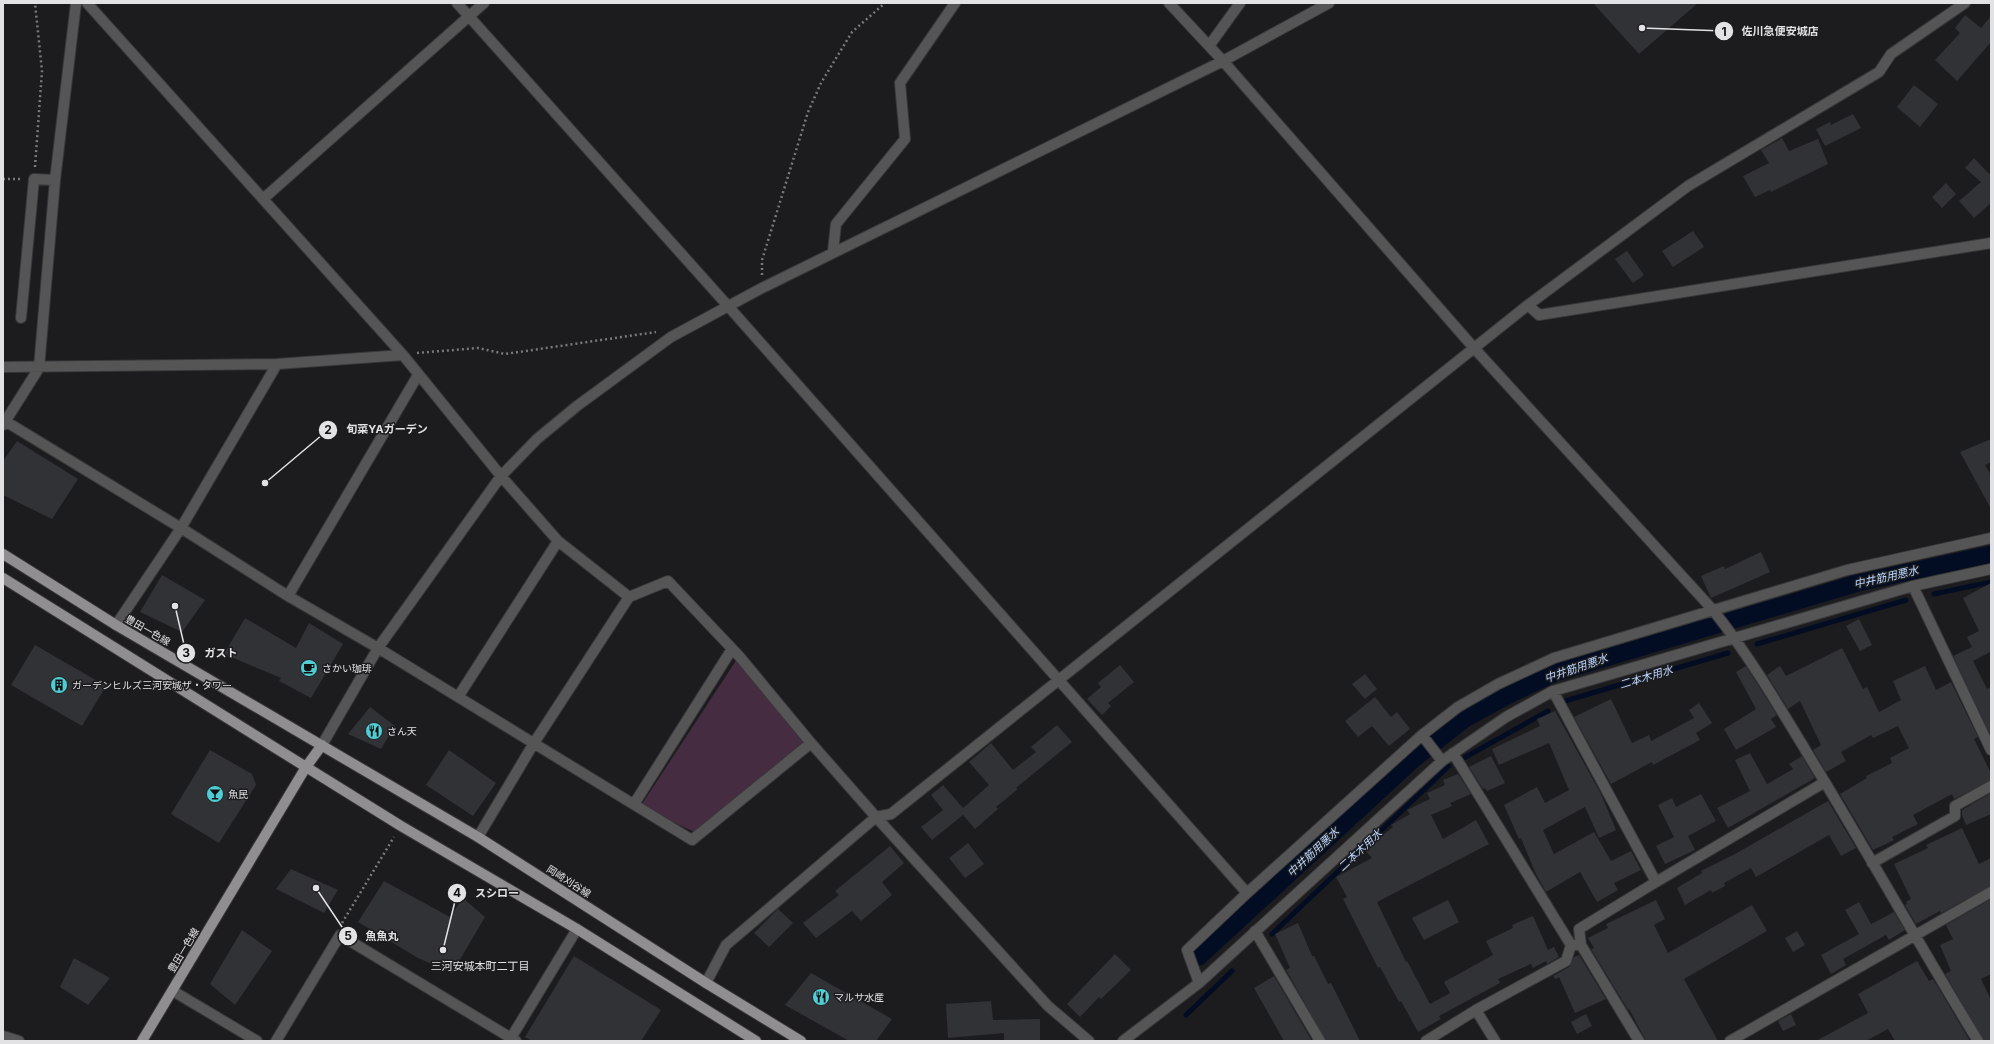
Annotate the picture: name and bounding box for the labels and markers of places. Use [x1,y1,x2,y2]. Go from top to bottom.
callout: 佐川急便安城店 [1714,20,1827,43]
callout: 旬菜YAガーデン [318,418,435,441]
callout: ガスト [176,642,245,665]
cafe icon: さかい珈琲 [299,658,319,678]
place label: さかい珈琲 [322,662,372,674]
building icon: ガーデンヒルズ三河安城ザ・タワー [49,675,69,695]
place label: ガーデンヒルズ三河安城ザ・タワー [72,679,232,691]
restaurant icon: さん天 [364,721,384,741]
place label: さん天 [387,725,417,737]
bar icon: 魚民 [205,784,225,804]
place label: 魚民 [228,788,248,800]
callout: スシロー [447,881,527,904]
callout: 魚魚丸 [338,925,407,948]
restaurant icon: マルサ水産 [811,987,831,1007]
place label: マルサ水産 [834,991,884,1003]

